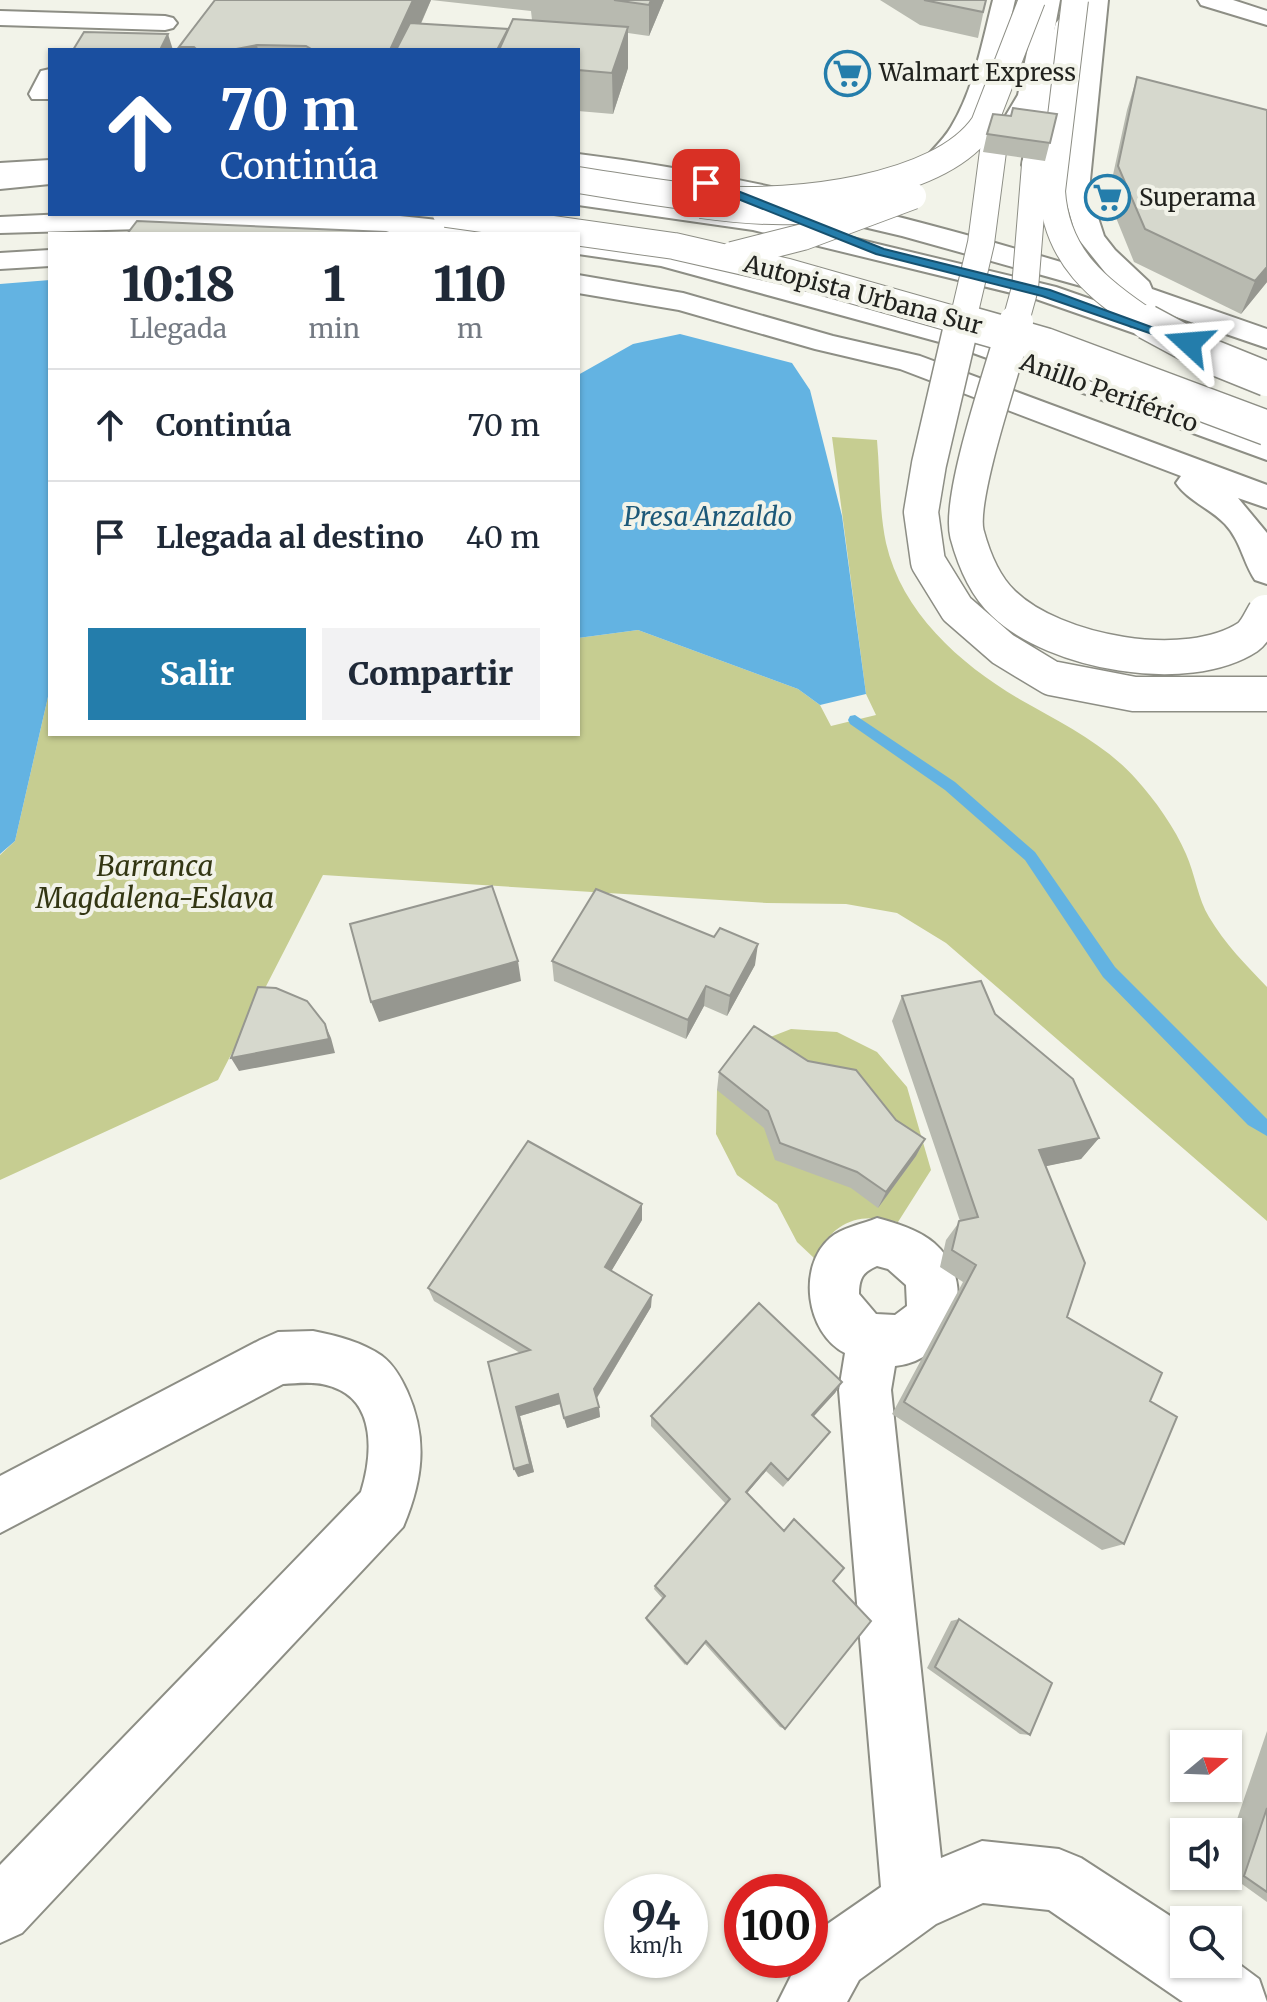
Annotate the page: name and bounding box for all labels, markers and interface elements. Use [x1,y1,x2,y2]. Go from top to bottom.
supermarket icon: Walmart Express [824,49,872,97]
place label: Walmart Express [878,57,1076,88]
text: 70 m [220,75,358,145]
icon: ahead [88,80,192,184]
text: Continúa [220,144,378,189]
pin [672,149,740,217]
icon: arrive [684,161,728,205]
supermarket icon: Superama [1084,174,1132,222]
place label: Superama [1139,182,1256,213]
street label: Autopista Urbana Sur [739,247,986,341]
text: 10:18 [121,254,235,314]
text: 1 [323,254,345,314]
text: 110 [433,254,507,314]
position arrow [1147,301,1231,385]
text: Llegada [130,312,227,345]
text: min [309,312,360,345]
text: m [457,312,483,345]
street label: Anillo Periférico [1015,346,1202,439]
icon: ahead [88,403,132,447]
text: Continúa [156,406,292,444]
text: 70 m [467,406,540,444]
water label: Presa Anzaldo [624,500,792,533]
icon: arrive [88,515,132,559]
text: Llegada al destino [156,518,424,556]
text: 40 m [466,518,540,556]
button: Salir [88,628,306,720]
button: Compartir [322,628,540,720]
park label: Barranca Magdalena-Eslava [35,848,274,916]
north arrow [1170,1730,1242,1802]
map controls [1170,1730,1242,1978]
button: sound [1170,1818,1242,1890]
speed limit sign: 100 [724,1874,828,1978]
text: 94 [631,1891,681,1941]
button: search [1170,1906,1242,1978]
text: km/h [630,1933,682,1958]

